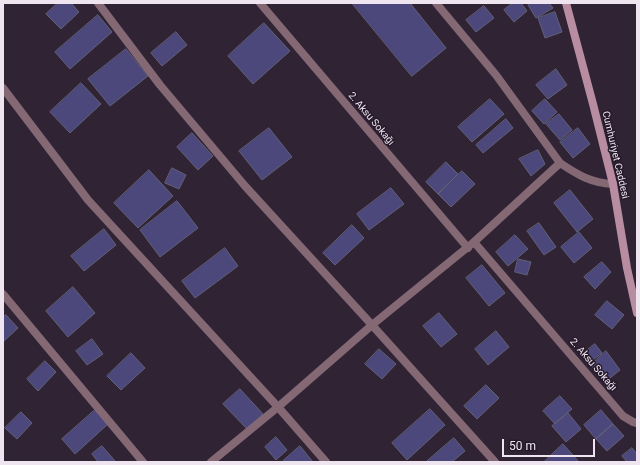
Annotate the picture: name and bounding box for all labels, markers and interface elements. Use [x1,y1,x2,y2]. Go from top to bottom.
street label: 2. Aksu Sokağı [345,90,397,148]
street label: Cumhuriyet Caddesi [599,110,631,200]
street label: 2. Aksu Sokağı [567,336,619,394]
scale bar [504,431,597,457]
text: 50 m [509,439,536,453]

